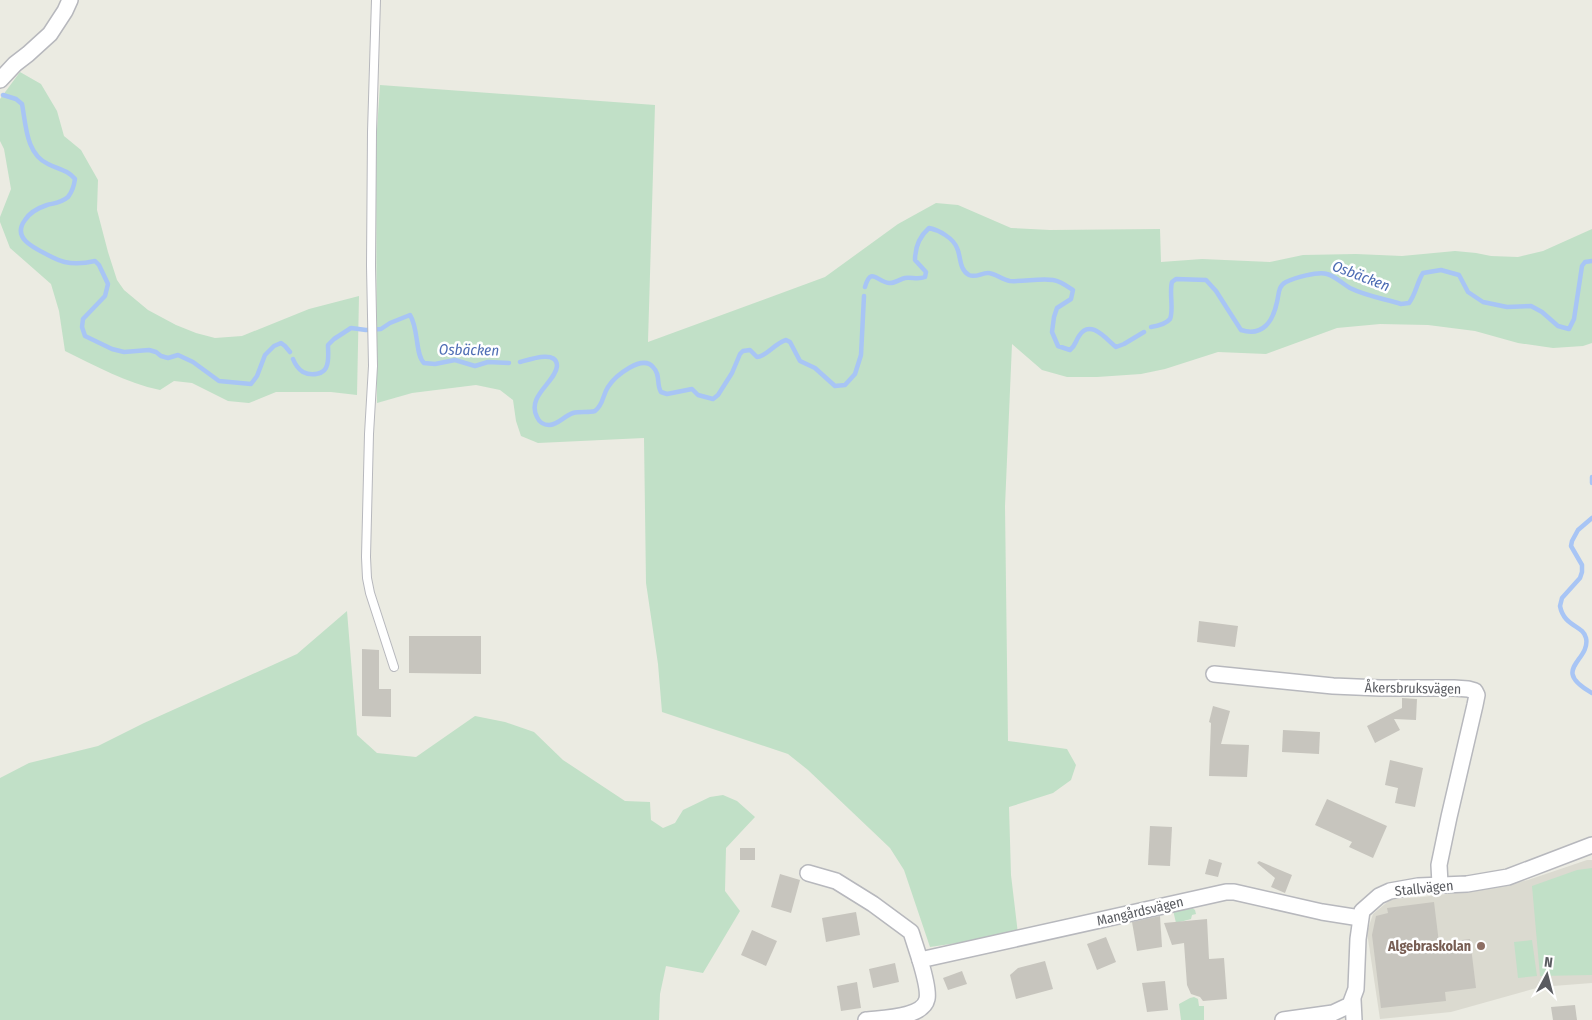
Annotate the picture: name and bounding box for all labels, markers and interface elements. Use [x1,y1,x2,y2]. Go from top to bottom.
water label: Osbäcken [1330,257,1392,295]
water label: Osbäcken [439,340,499,360]
street label: Åkersbruksvägen [1365,678,1461,698]
street label: Stallvägen [1394,877,1454,900]
street label: Mangårdsvägen [1095,893,1185,930]
place label: Algebraskolan [1387,938,1471,955]
marker: Algebraskolan [1475,940,1487,952]
north arrow [1522,950,1572,1000]
text: N [1543,954,1554,972]

